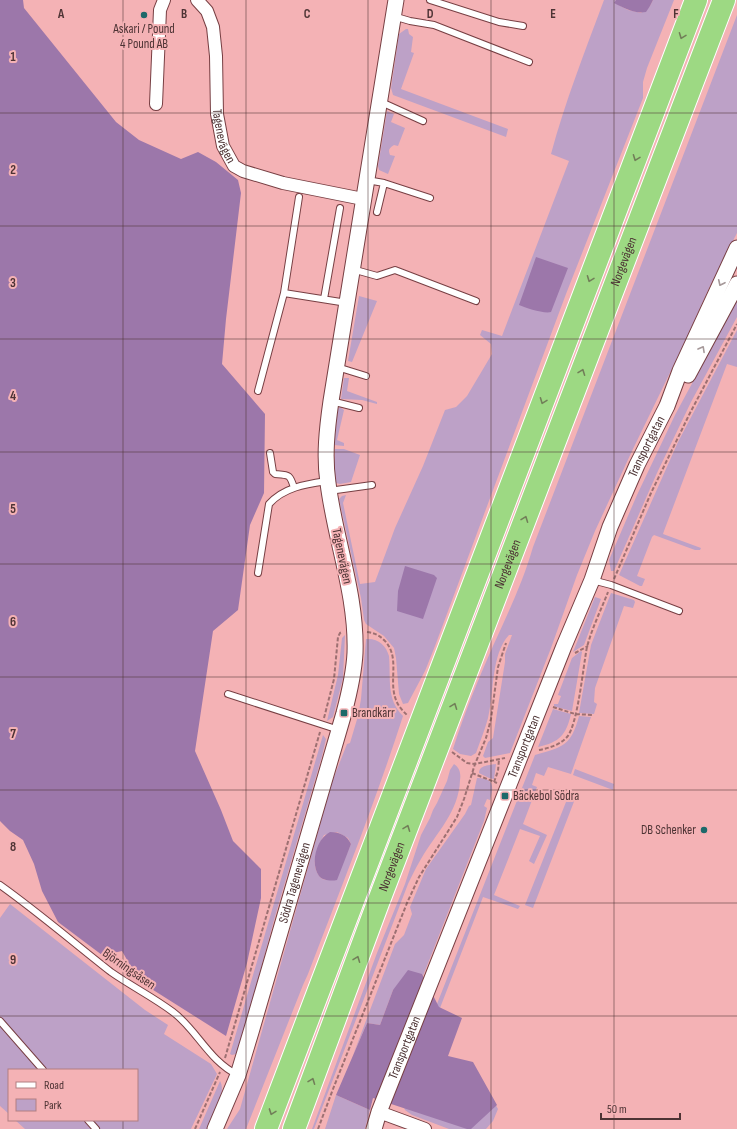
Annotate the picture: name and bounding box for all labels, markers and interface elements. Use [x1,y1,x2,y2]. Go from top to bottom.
text: A [57,6,65,22]
text: B [181,6,187,22]
text: C [304,6,311,22]
text: D [427,6,434,22]
text: E [550,6,556,22]
text: F [673,6,679,22]
marker: Askari / Pound 4 Pound AB [139,10,149,20]
place label: Askari / Pound 4 Pound AB [112,21,175,52]
one-way arrow [678,33,686,40]
text: 1 [10,49,16,65]
street label: Tagenevägen [209,109,239,166]
one-way arrow [632,154,640,161]
text: 2 [10,162,16,178]
street label: Norgevägen [607,235,640,289]
text: 3 [10,275,16,291]
one-way arrow [586,276,594,283]
one-way arrow [718,279,726,287]
one-way arrow [698,346,705,353]
one-way arrow [577,368,585,375]
text: 4 [10,388,16,404]
one-way arrow [540,397,548,404]
street label: Transportgatan [625,413,669,480]
text: 5 [10,501,16,517]
one-way arrow [521,516,529,523]
street label: Tagenevägen [328,527,356,585]
street label: Norgevägen [491,537,525,591]
text: 6 [10,614,16,630]
one-way arrow [449,703,457,710]
place label: Brandkärr [352,705,395,721]
marker: Brandkärr [339,708,349,718]
street label: Transportgatan [504,713,544,780]
text: 7 [10,726,16,742]
place label: Bäckebol Södra [513,788,579,804]
marker: Bäckebol Södra [500,791,510,801]
place label: DB Schenker [641,822,696,838]
one-way arrow [403,824,411,831]
marker: DB Schenker [699,825,709,835]
text: 8 [10,839,16,855]
street label: Norgevägen [375,840,409,894]
street label: Södra Tagenevägen [275,841,314,925]
street label: Björningsåsen [99,945,159,993]
text: 9 [10,952,16,968]
one-way arrow [353,956,361,963]
street label: Transportgatan [385,1014,424,1081]
legend [8,1069,138,1121]
one-way arrow [307,1077,315,1084]
text: Road [44,1078,64,1093]
scale bar [601,1095,680,1121]
text: Park [44,1098,62,1113]
text: 50 m [607,1102,627,1117]
one-way arrow [268,1108,276,1115]

